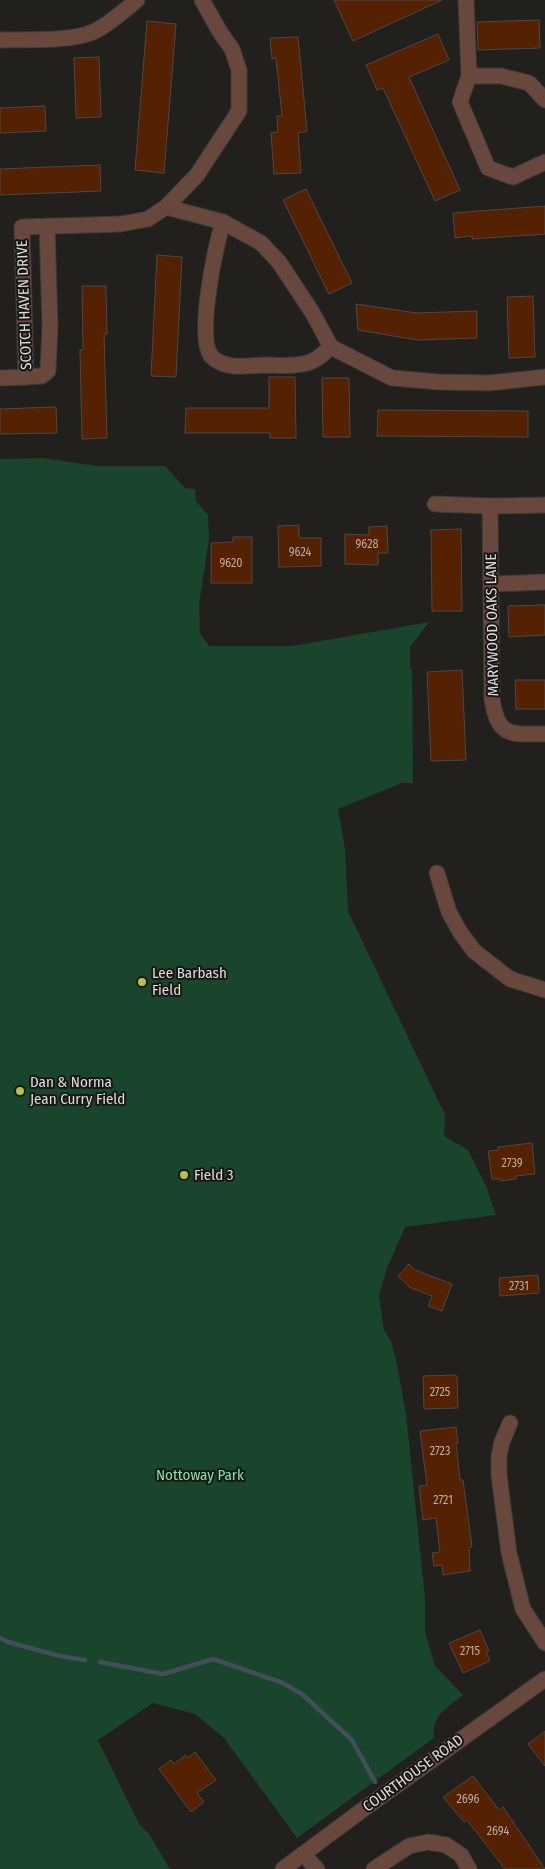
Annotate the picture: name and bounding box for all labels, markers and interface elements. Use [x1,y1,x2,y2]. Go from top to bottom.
street label: SCOTCH HAVEN DRIVE [13,240,35,370]
house number: 9628 [356,537,378,551]
house number: 9624 [289,545,311,559]
street label: MARYWOOD OAKS LANE [482,553,502,697]
house number: 9620 [219,556,243,570]
place label: Lee Barbash Field [152,964,227,999]
marker: Lee Barbash Field [136,976,148,988]
place label: Dan & Norma Jean Curry Field [30,1073,125,1108]
marker: Dan & Norma Jean Curry Field [14,1085,26,1097]
house number: 2739 [501,1156,523,1170]
place label: Field 3 [194,1166,234,1184]
marker: Field 3 [178,1169,190,1181]
house number: 2731 [509,1279,529,1293]
house number: 2725 [430,1385,451,1399]
house number: 2723 [430,1444,450,1458]
park label: Nottoway Park [156,1466,244,1484]
house number: 2721 [433,1493,453,1507]
house number: 2715 [460,1644,481,1658]
street label: COURTHOUSE ROAD [359,1731,467,1815]
house number: 2696 [457,1792,479,1806]
house number: 2694 [487,1824,510,1838]

